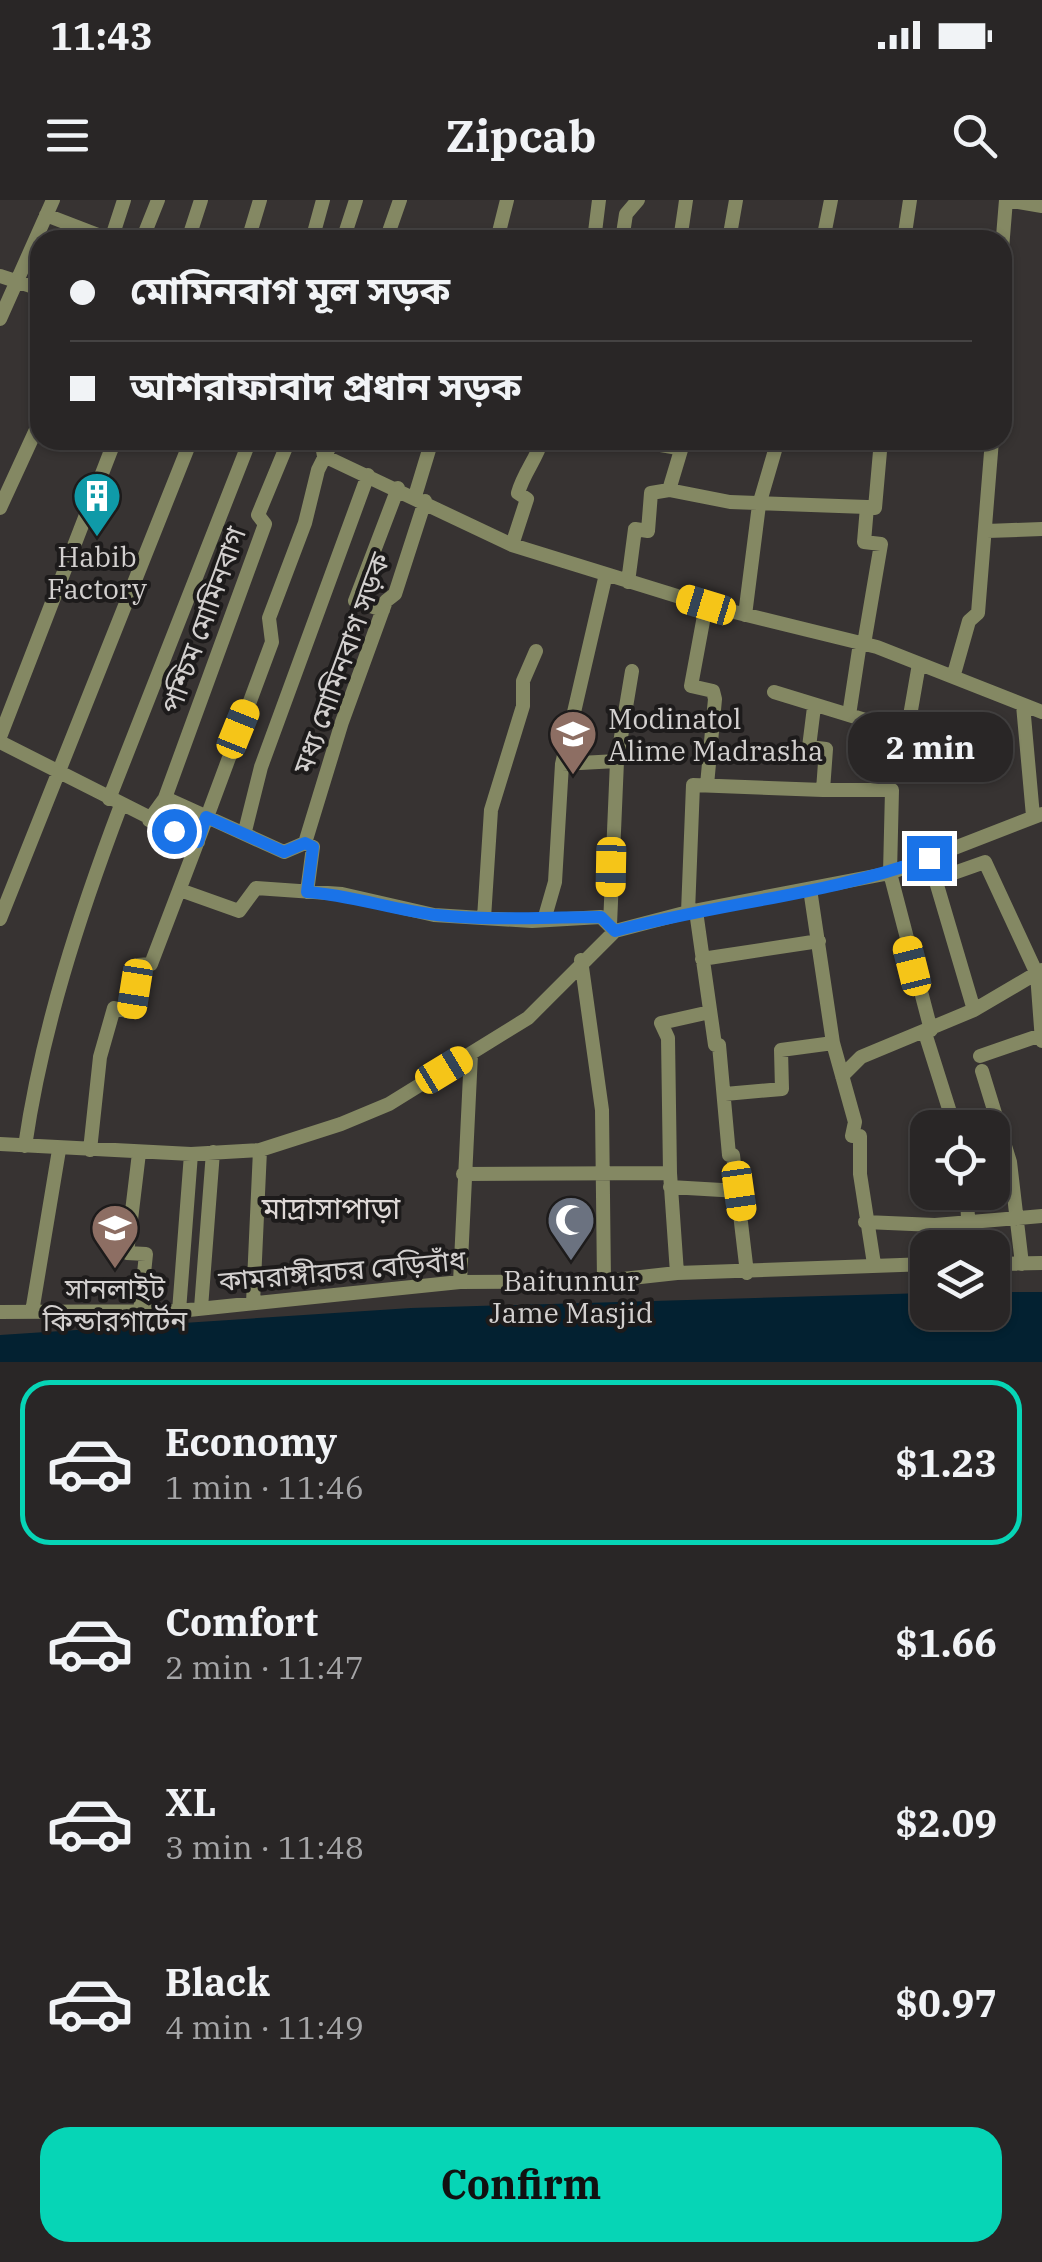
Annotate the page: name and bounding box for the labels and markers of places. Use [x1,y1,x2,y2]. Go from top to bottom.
building icon: Habib Factory [71,470,123,538]
place label: Habib Factory [47,538,147,607]
place label: Modinatol Alime Madrasha [608,700,823,769]
school or university icon: Modinatol Alime Madrasha [547,708,599,776]
mosque icon: Baitunnur Jame Masjid [545,1194,597,1262]
school or university icon: সানলাইট কিন্ডারগার্টেন [89,1202,141,1270]
place label: Baitunnur Jame Masjid [489,1262,653,1331]
place label: সানলাইট কিন্ডারগার্টেন [42,1270,188,1339]

